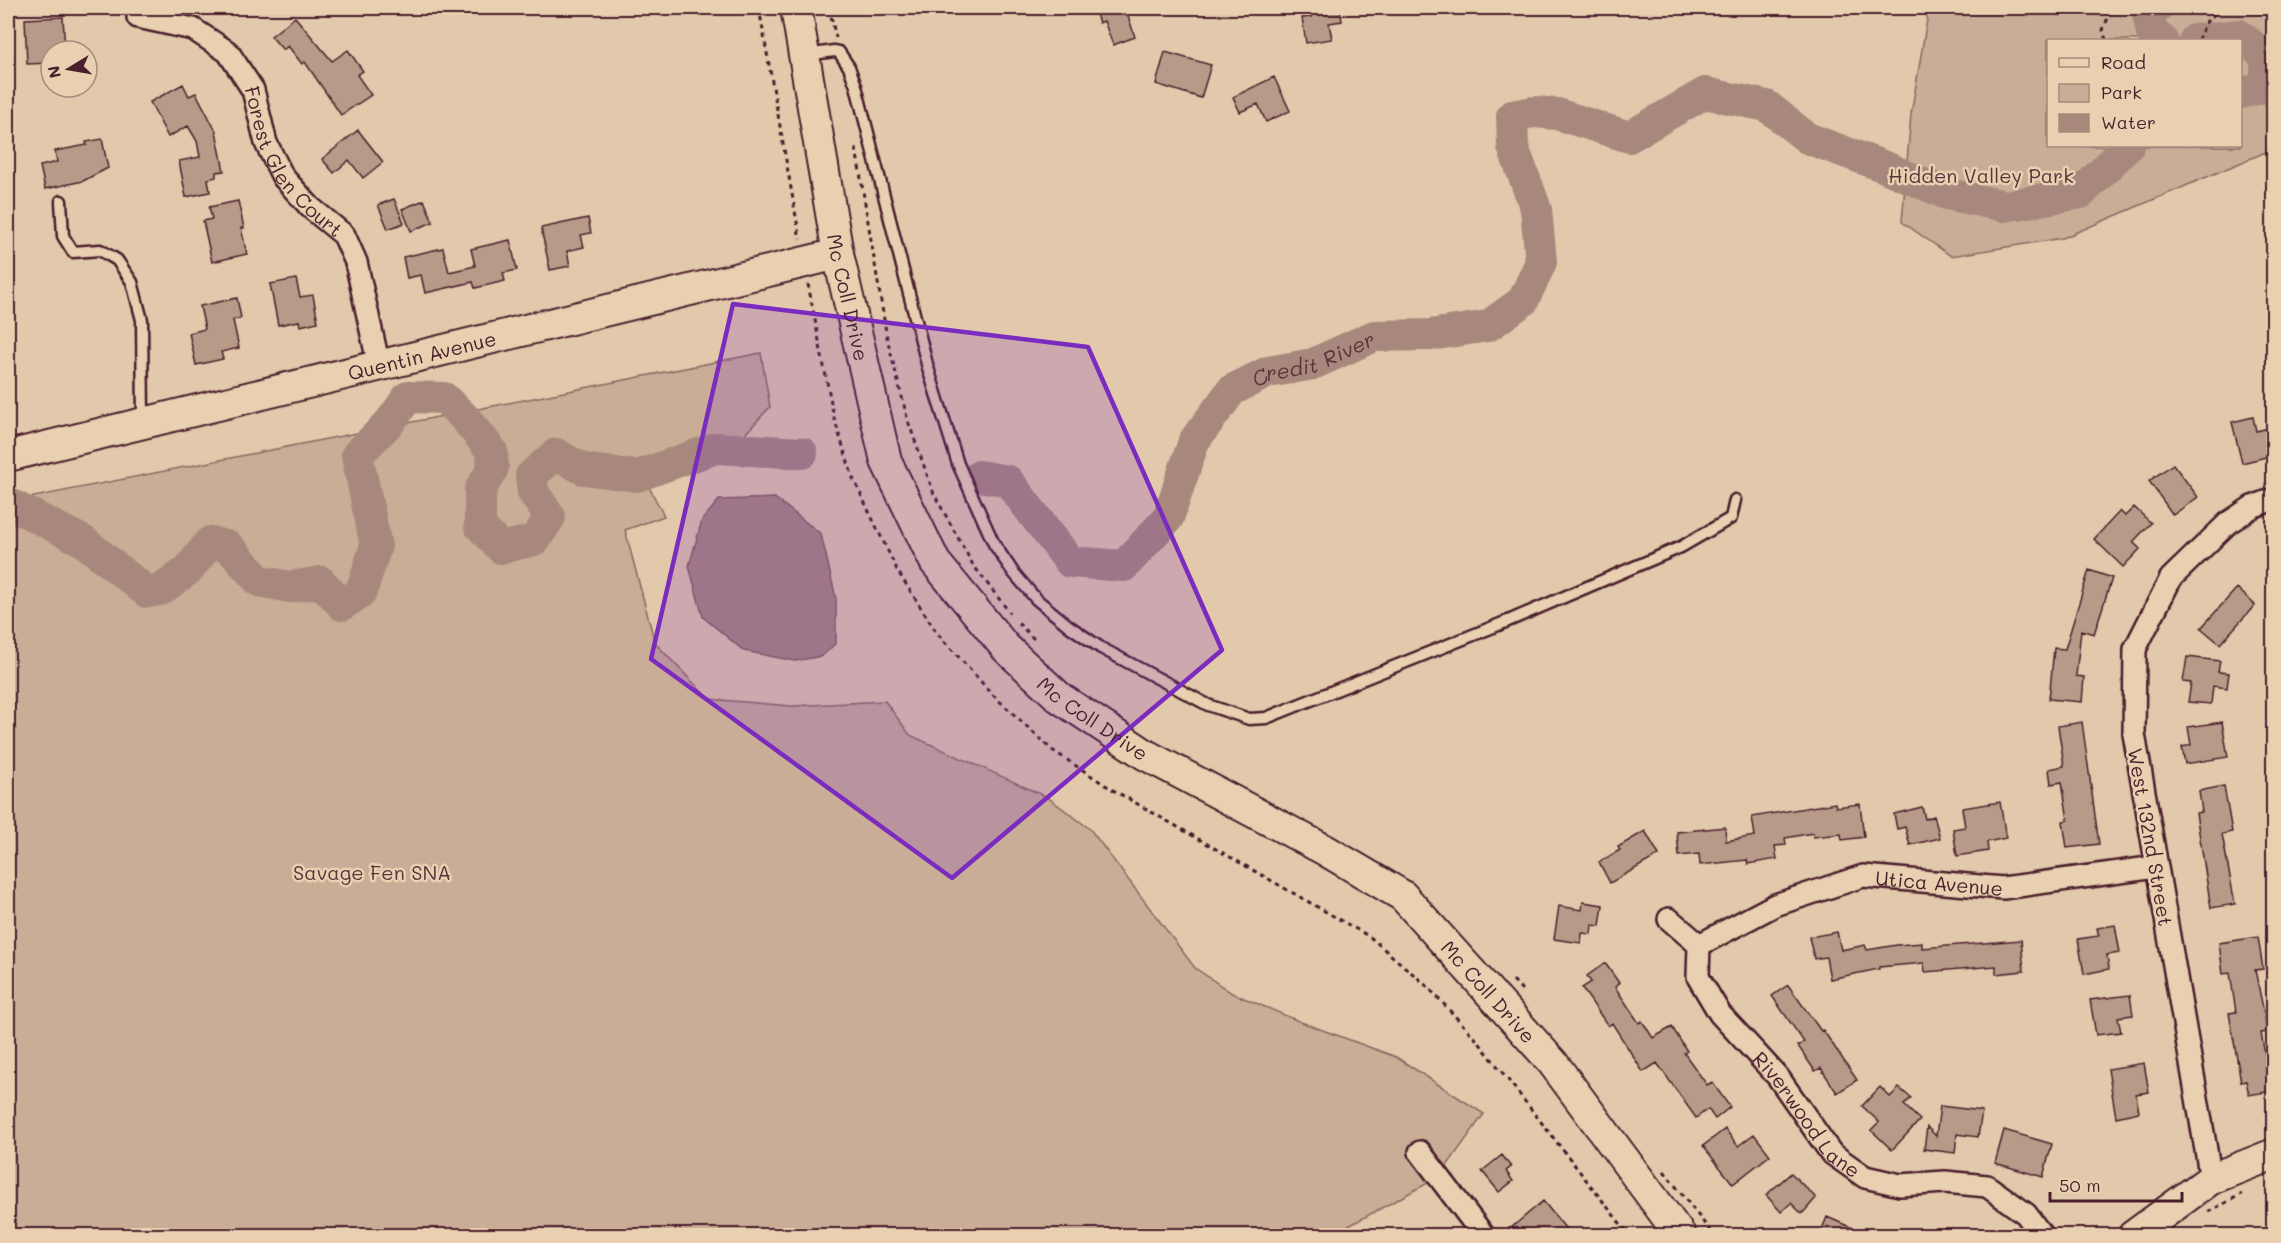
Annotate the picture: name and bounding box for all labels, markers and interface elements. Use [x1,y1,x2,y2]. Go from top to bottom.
north arrow [39,39,99,99]
legend [2047,39,2242,147]
text: Road [2101,50,2146,74]
text: N [42,64,65,80]
text: Park [2101,80,2142,104]
street label: Forest Glen Court [239,83,349,242]
text: Water [2101,110,2156,134]
park label: Hidden Valley Park [1888,162,2074,188]
street label: Mc Coll Drive [822,232,875,363]
water label: Credit River [1247,324,1379,392]
street label: Quentin Avenue [345,325,499,386]
street label: Mc Coll Drive [1032,671,1153,766]
street label: West 132nd Street [2123,746,2179,928]
park label: Savage Fen SNA [293,859,451,885]
street label: Utica Avenue [1874,864,2004,901]
street label: Mc Coll Drive [1436,934,1542,1048]
street label: Riverwood Lane [1748,1046,1866,1183]
scale bar [2050,1165,2182,1203]
text: 50 m [2059,1173,2101,1197]

